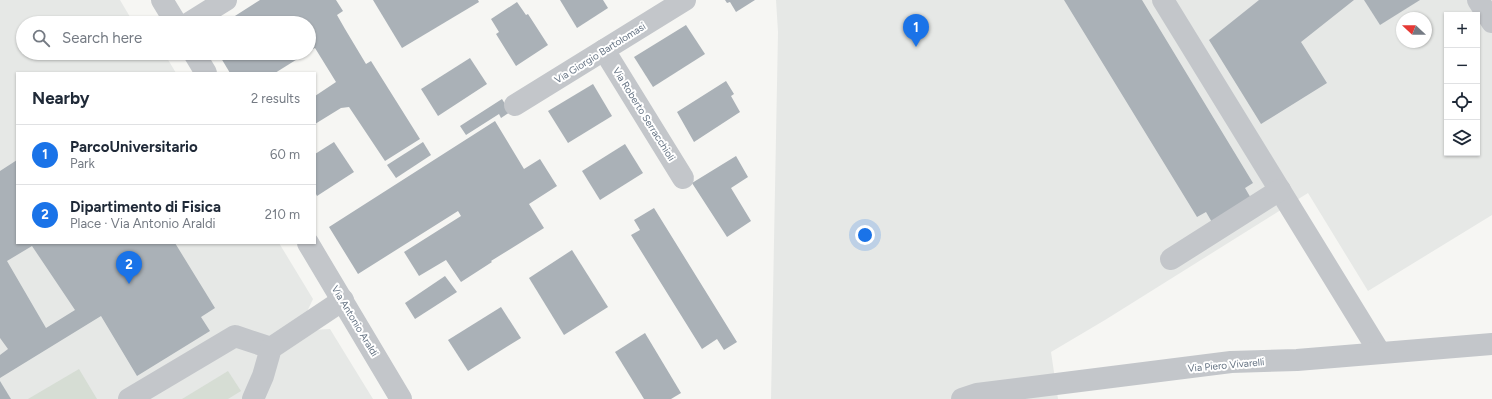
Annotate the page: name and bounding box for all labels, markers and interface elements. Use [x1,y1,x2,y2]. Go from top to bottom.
north arrow [1396,12,1432,48]
map controls [1444,12,1480,156]
button: + [1444,12,1480,48]
pin: 1 [903,14,929,47]
search box [16,16,316,60]
street label: Via Giorgio Bartolomasi [552,20,648,86]
icon: search [30,27,52,49]
text: Search here [62,29,142,47]
button: − [1444,48,1480,84]
street label: Via Roberto Serracchioli [610,65,678,163]
button: locate [1444,84,1480,120]
text: Nearby [32,88,90,108]
text: 2 results [251,91,300,106]
button: layers [1444,120,1480,156]
text: ParcoUniversitario [70,138,198,156]
text: 1 [42,147,48,162]
text: 60 m [270,147,300,162]
text: Park [70,156,95,171]
text: Dipartimento di Fisica [70,198,221,216]
text: 2 [41,207,49,222]
text: 210 m [265,207,300,222]
text: Place · Via Antonio Araldi [70,216,216,231]
your location [855,225,875,245]
pin: 2 [116,251,142,284]
street label: Via Antonio Araldi [329,283,381,359]
street label: Via Piero Vivarelli [1187,355,1265,375]

